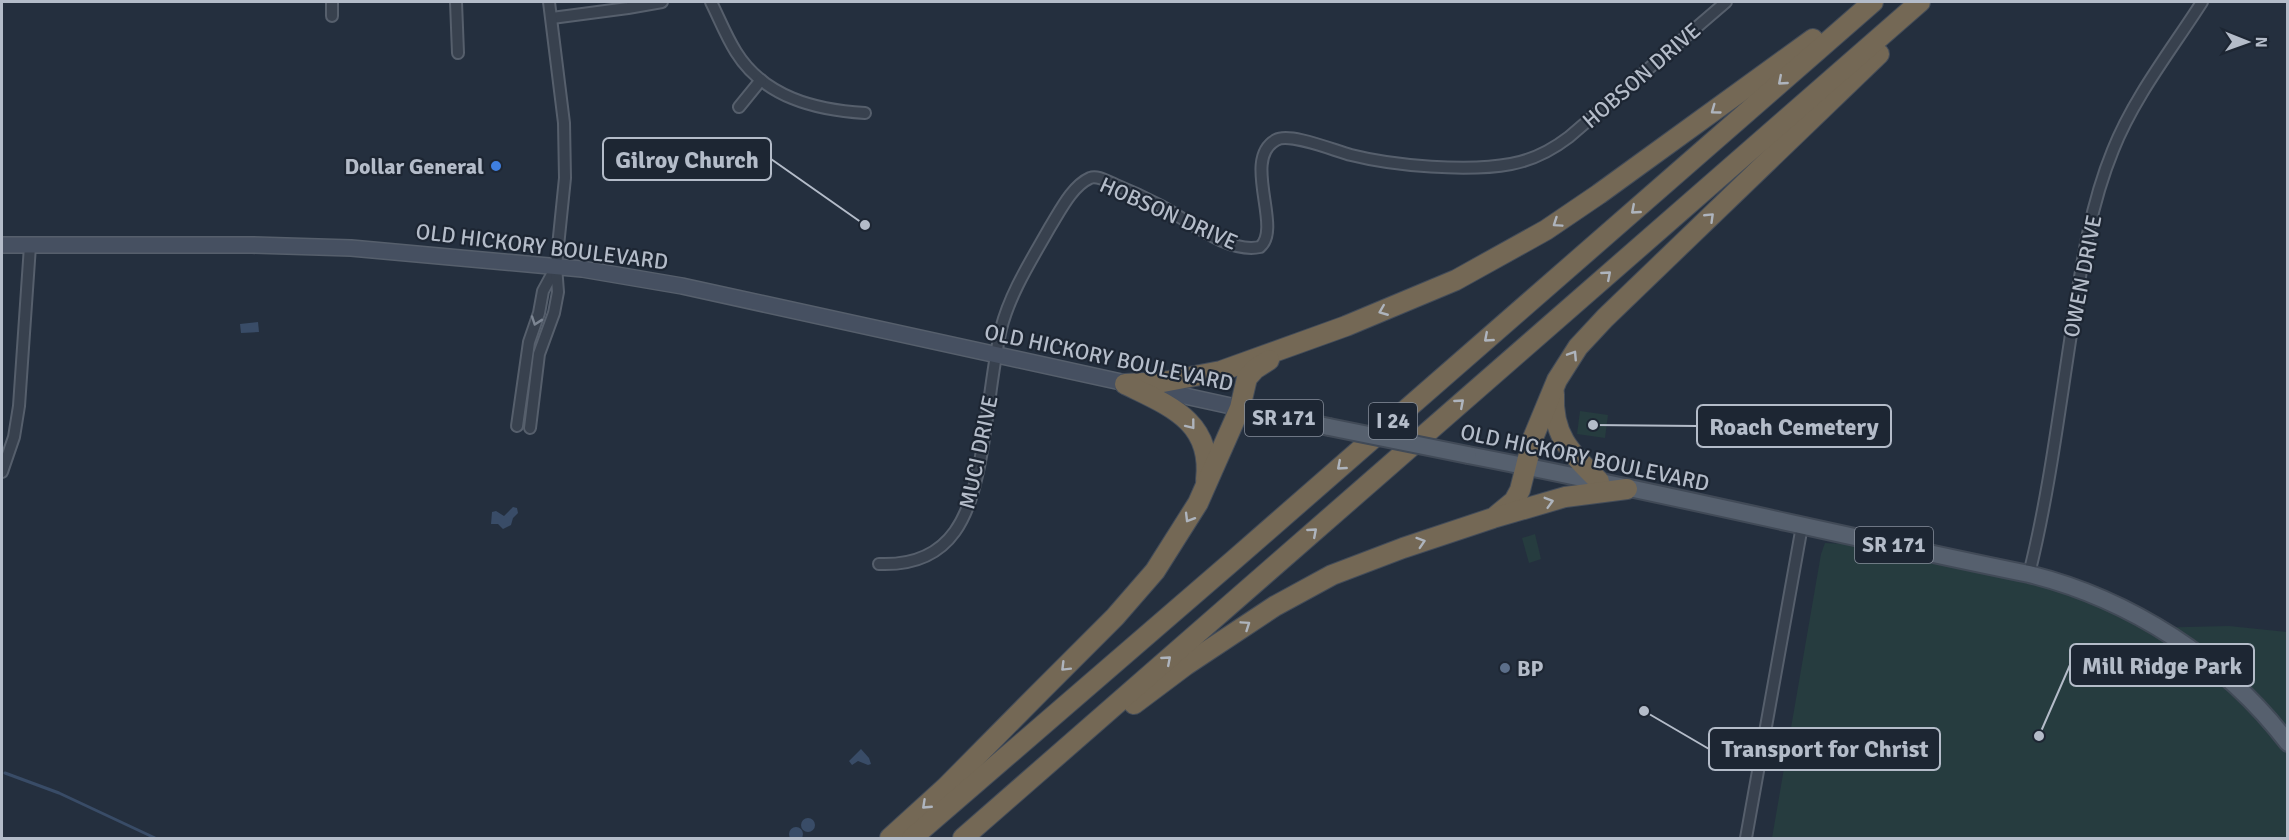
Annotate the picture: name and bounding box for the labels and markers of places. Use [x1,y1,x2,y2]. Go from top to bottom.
callout: Gilroy Church [603,138,771,180]
place label: Dollar General [344,153,484,180]
marker: Dollar General [489,159,503,173]
callout: Roach Cemetery [1697,405,1891,447]
callout: Mill Ridge Park [2070,644,2254,686]
place label: BP [1517,655,1544,682]
marker: BP [1498,661,1512,675]
callout: Transport for Christ [1709,728,1940,770]

